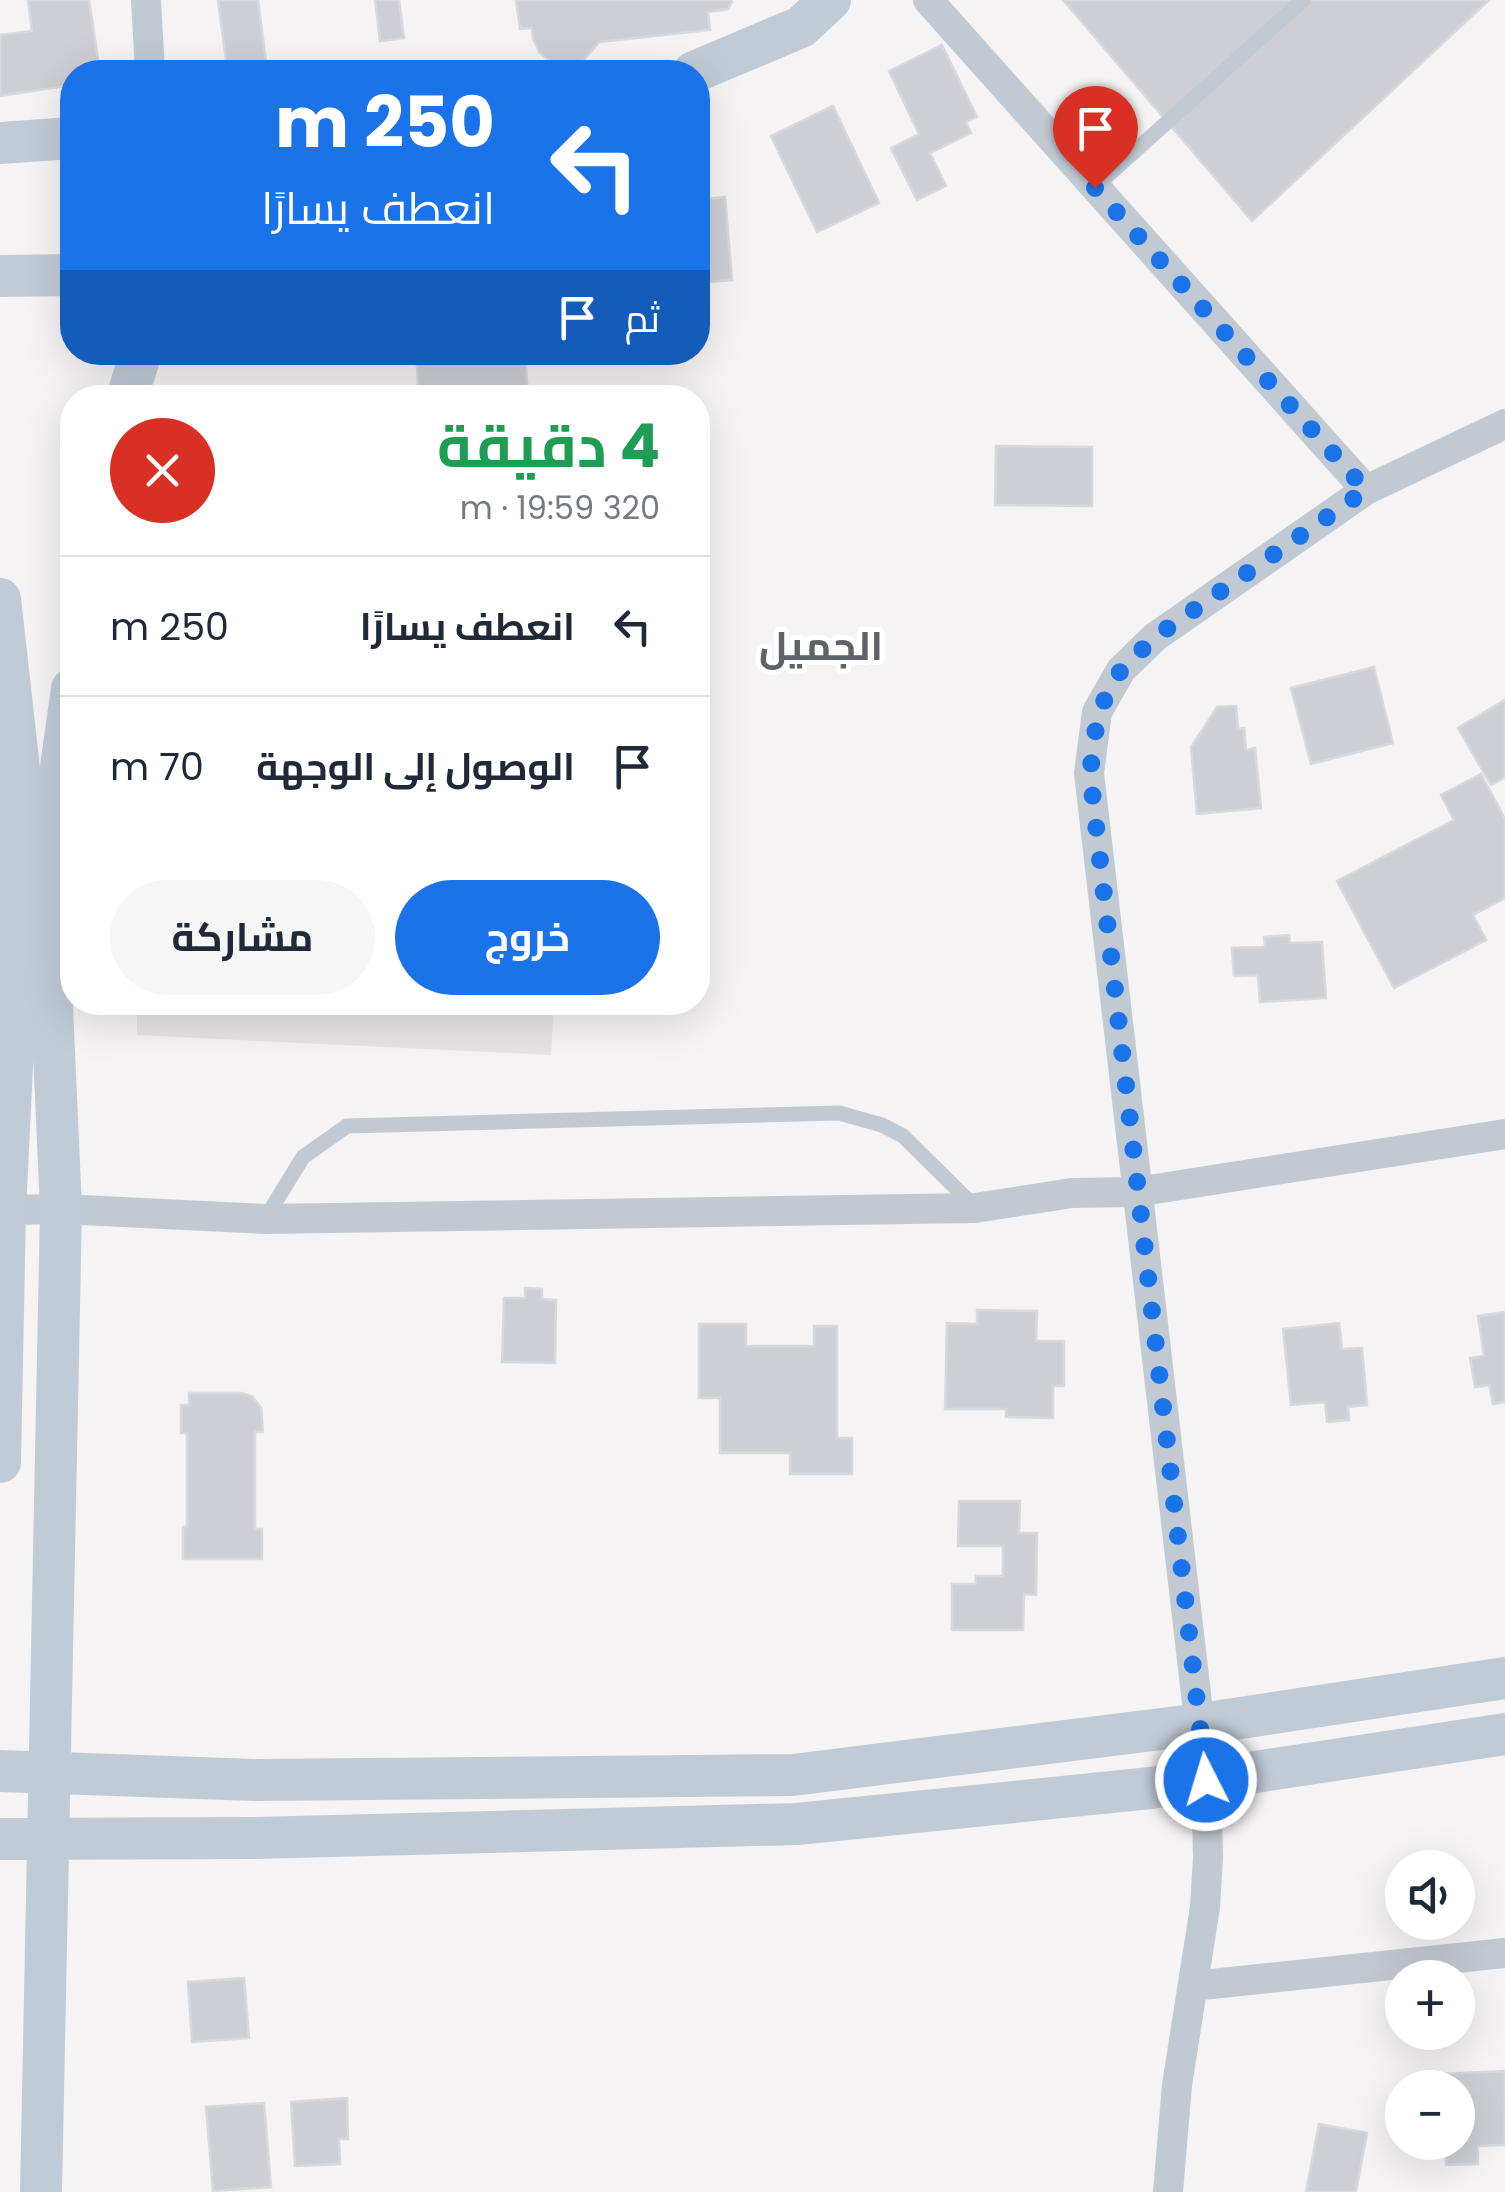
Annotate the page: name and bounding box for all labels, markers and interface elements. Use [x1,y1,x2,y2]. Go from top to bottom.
text: 250 m [275,73,495,172]
pin [1053,86,1138,189]
icon: left [530,100,660,230]
icon: arrive [1068,101,1123,156]
text: انعطف يسارًا [261,177,495,240]
icon: arrive [550,290,605,345]
text: ثم [625,292,660,345]
text: 4 دقيقة [437,404,660,488]
button: close [110,418,215,523]
text: 320 m · 19:59 [460,485,660,530]
icon: left [605,599,660,654]
text: 250 m [110,600,229,653]
text: انعطف يسارًا [360,600,575,653]
district label: الجميل [759,618,883,674]
icon: arrive [605,739,660,794]
text: 70 m [110,740,204,793]
text: الوصول إلى الوجهة [256,740,575,793]
button: مشاركة [110,880,375,995]
button: خروج [395,880,660,995]
position arrow [1154,1728,1258,1832]
map controls [1385,1850,1475,2160]
button: sound [1385,1850,1475,1940]
button: + [1385,1960,1475,2050]
button: − [1385,2070,1475,2160]

